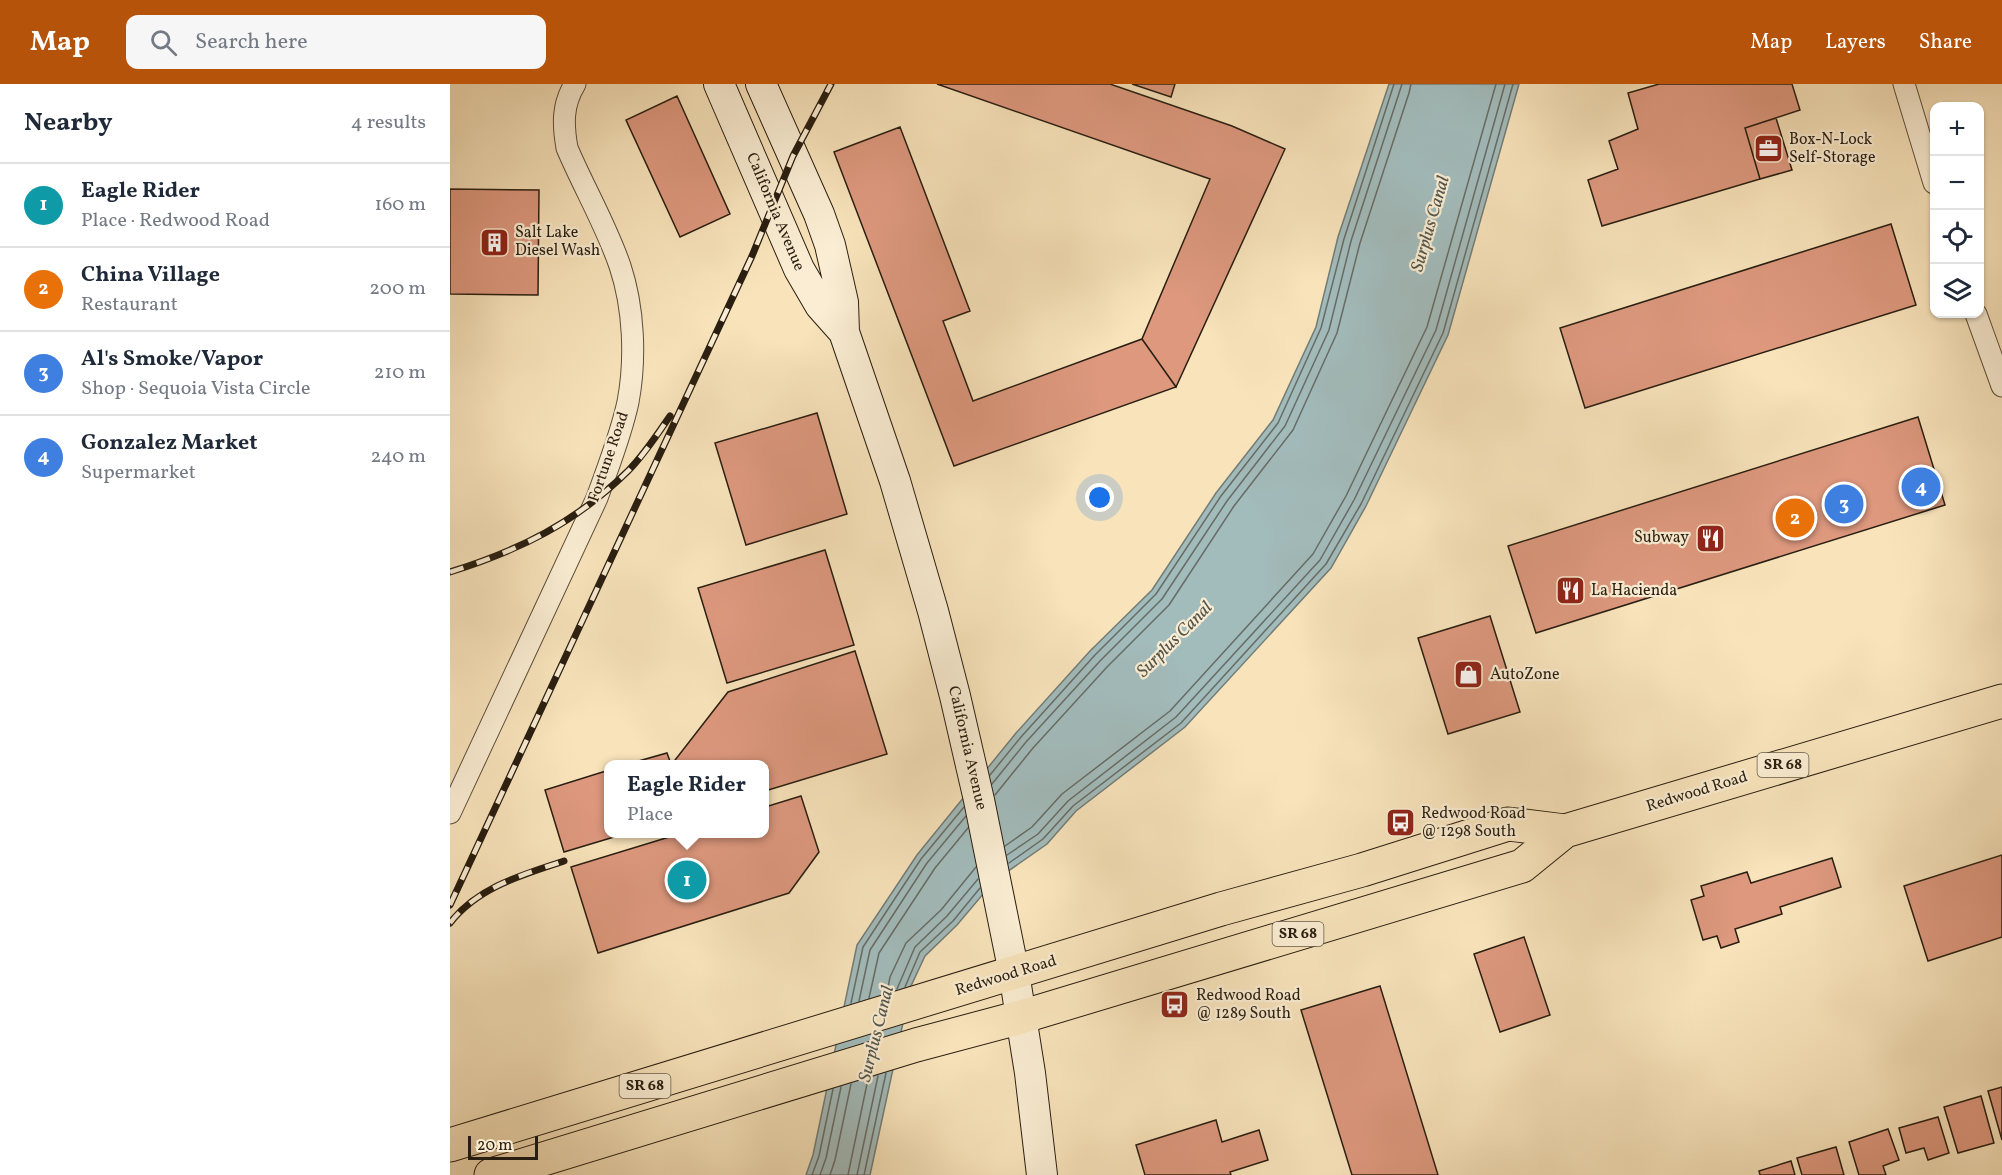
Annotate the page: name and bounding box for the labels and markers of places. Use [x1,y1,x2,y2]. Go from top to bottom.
place label: Box-N-Lock Self-Storage [1789,129,1876,169]
office icon: Box-N-Lock Self-Storage [1752,133,1784,165]
place label: Salt Lake Diesel Wash [515,222,600,262]
building icon: Salt Lake Diesel Wash [478,226,510,258]
pin: 4 [1902,464,1940,510]
pin: 3 [1824,482,1864,526]
pin: 2 [1776,496,1814,540]
restaurant icon: Subway [1694,522,1726,554]
place label: Subway [1634,527,1689,549]
restaurant icon: La Hacienda [1554,575,1586,607]
place label: La Hacienda [1591,580,1677,602]
shop icon: AutoZone [1453,659,1485,691]
place label: AutoZone [1490,664,1560,686]
place label: Redwood Road @ 1298 South [1421,803,1526,843]
bus stop icon: Redwood Road @ 1298 South [1384,807,1416,839]
pin: 1 [668,858,706,902]
place label: Redwood Road @ 1289 South [1196,985,1301,1025]
bus stop icon: Redwood Road @ 1289 South [1159,989,1191,1021]

